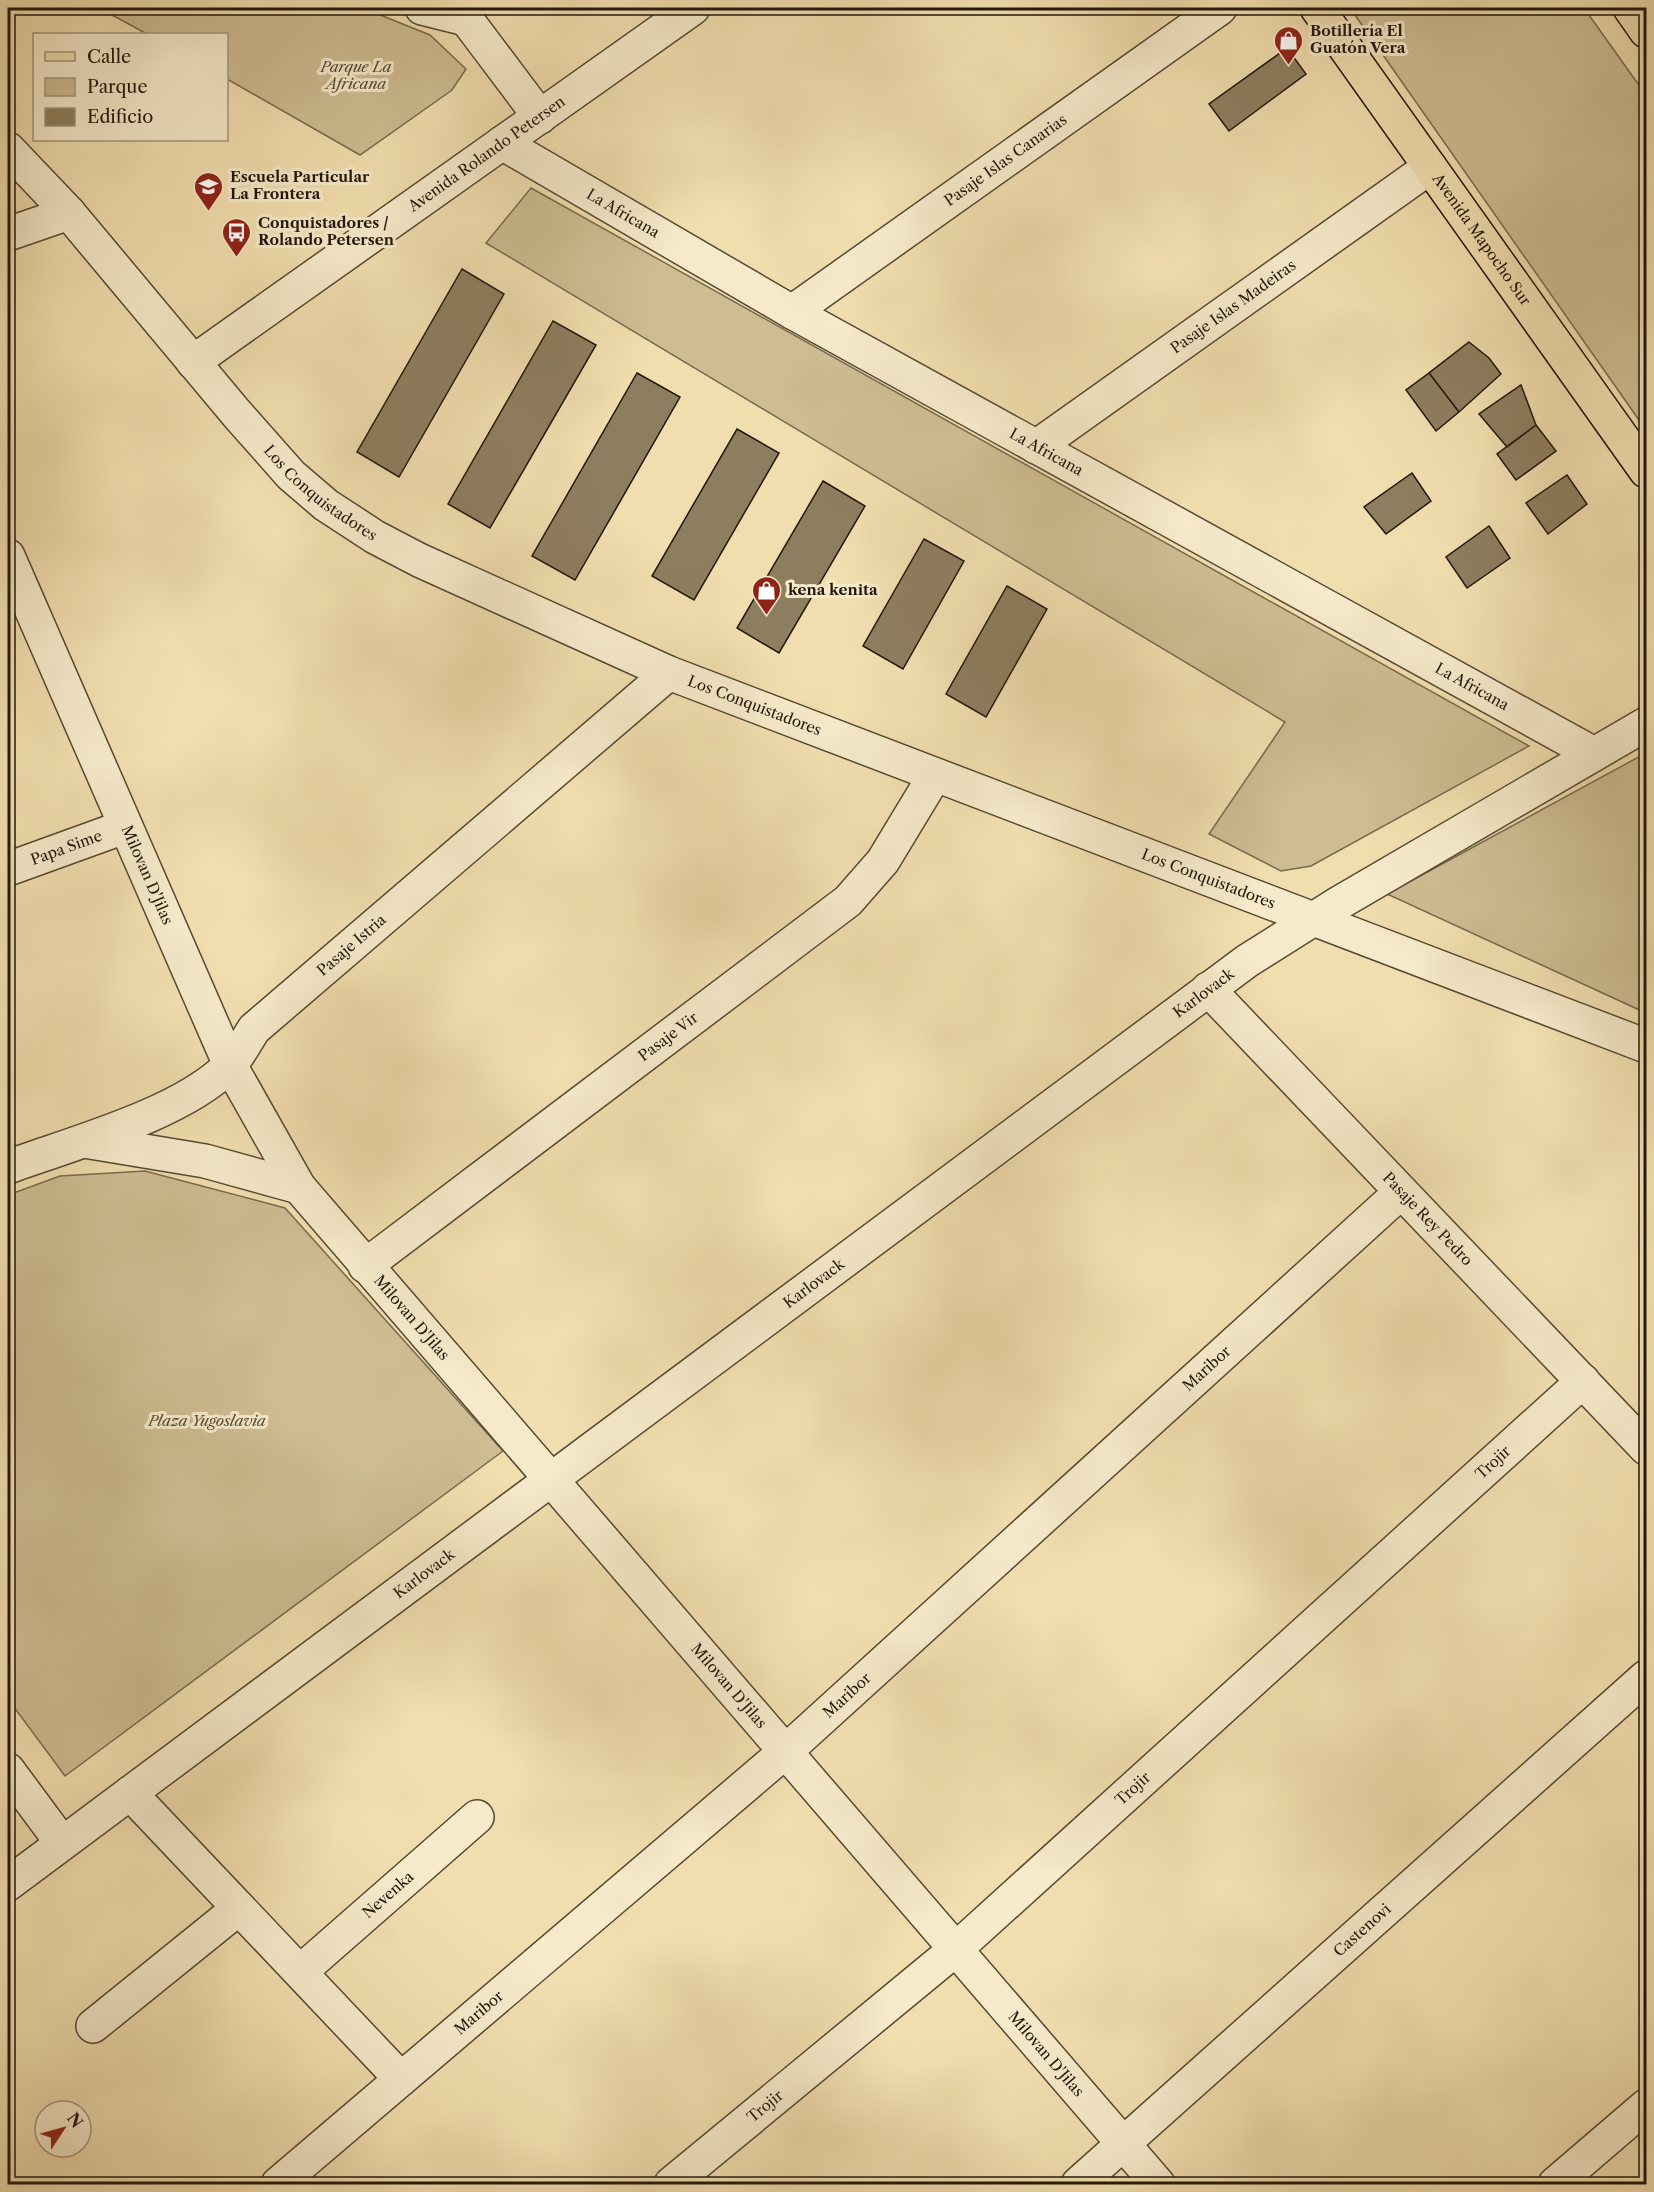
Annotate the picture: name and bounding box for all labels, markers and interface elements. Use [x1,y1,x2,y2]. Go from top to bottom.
place label: Botillería El Guatón Vera [1310,21,1406,57]
shop icon: Botillería El Guatón Vera [1273,24,1305,66]
legend [33,33,228,141]
text: Calle [87,46,131,68]
park label: Parque La Africana [320,57,391,93]
text: Parque [87,76,148,98]
street label: Avenida Rolando Petersen [404,91,569,216]
text: Edificio [87,106,153,128]
street label: Pasaje Islas Canarias [940,110,1070,210]
place label: Escuela Particular La Frontera [230,167,370,203]
street label: Avenida Mapocho Sur [1428,169,1536,309]
school or university icon: Escuela Particular La Frontera [193,170,225,212]
street label: La Africana [583,184,663,242]
place label: Conquistadores / Rolando Petersen [258,213,395,249]
bus stop icon: Conquistadores / Rolando Petersen [221,216,253,258]
street label: Pasaje Islas Madeiras [1166,255,1299,357]
street label: La Africana [1006,424,1087,480]
street label: Los Conquistadores [260,441,381,545]
shop icon: kena kenita [751,574,783,616]
place label: kena kenita [788,580,878,599]
street label: La Africana [1432,658,1512,714]
street label: Los Conquistadores [685,671,824,739]
street label: Milovan D'Jilas [118,822,178,927]
street label: Papa Sime [28,826,104,869]
street label: Los Conquistadores [1139,844,1278,913]
street label: Pasaje Istria [313,910,390,980]
street label: Karlovack [1169,963,1239,1022]
street label: Pasaje Vir [634,1007,702,1065]
street label: Pasaje Rey Pedro [1379,1168,1477,1269]
street label: Karlovack [779,1253,849,1312]
street label: Milovan D'Jilas [370,1271,454,1364]
street label: Maribor [1178,1341,1235,1395]
park label: Plaza Yugoslavia [147,1411,266,1430]
street label: Trojir [1471,1441,1515,1483]
street label: Karlovack [390,1544,459,1602]
street label: Milovan D'Jilas [687,1639,771,1732]
street label: Maribor [819,1668,875,1722]
street label: Trojir [1111,1767,1155,1809]
street label: Nevenka [358,1867,417,1922]
street label: Castenovi [1329,1899,1395,1960]
street label: Maribor [450,1986,508,2039]
street label: Milovan D'Jilas [1005,2007,1088,2100]
street label: Trojir [743,2085,787,2126]
north arrow [33,2099,93,2159]
text: N [63,2109,87,2132]

